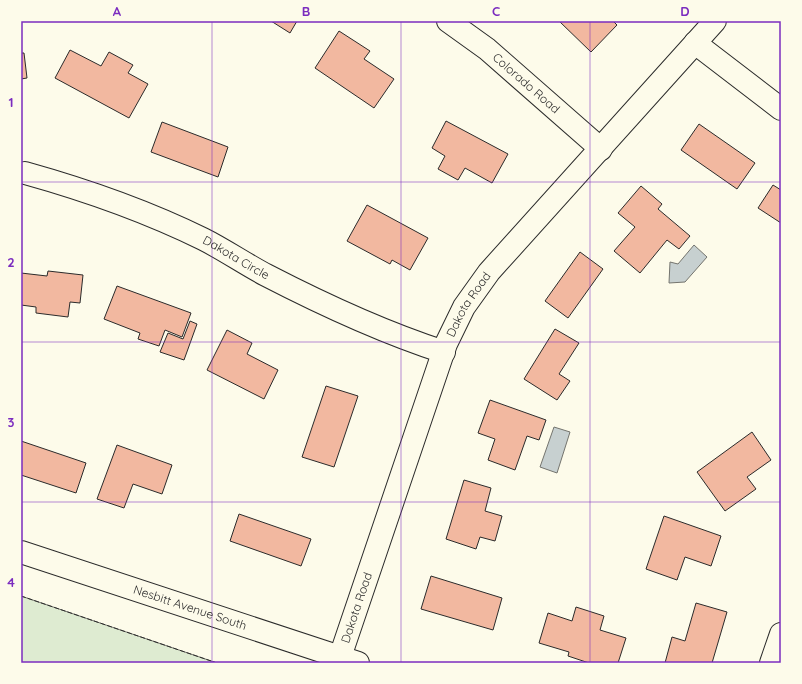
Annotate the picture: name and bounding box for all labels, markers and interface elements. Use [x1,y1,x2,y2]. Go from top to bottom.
text: A [113,3,122,19]
text: B [302,3,310,19]
text: C [492,3,500,19]
text: D [680,3,690,19]
street label: Colorado Road [490,49,563,116]
text: 1 [8,94,14,110]
street label: Dakota Circle [200,232,272,282]
text: 2 [7,254,15,270]
street label: Dakota Road [443,269,494,339]
text: 3 [8,414,15,430]
street label: Dakota Road [337,570,375,645]
text: 4 [7,574,15,590]
street label: Nesbitt Avenue South [132,582,249,633]

